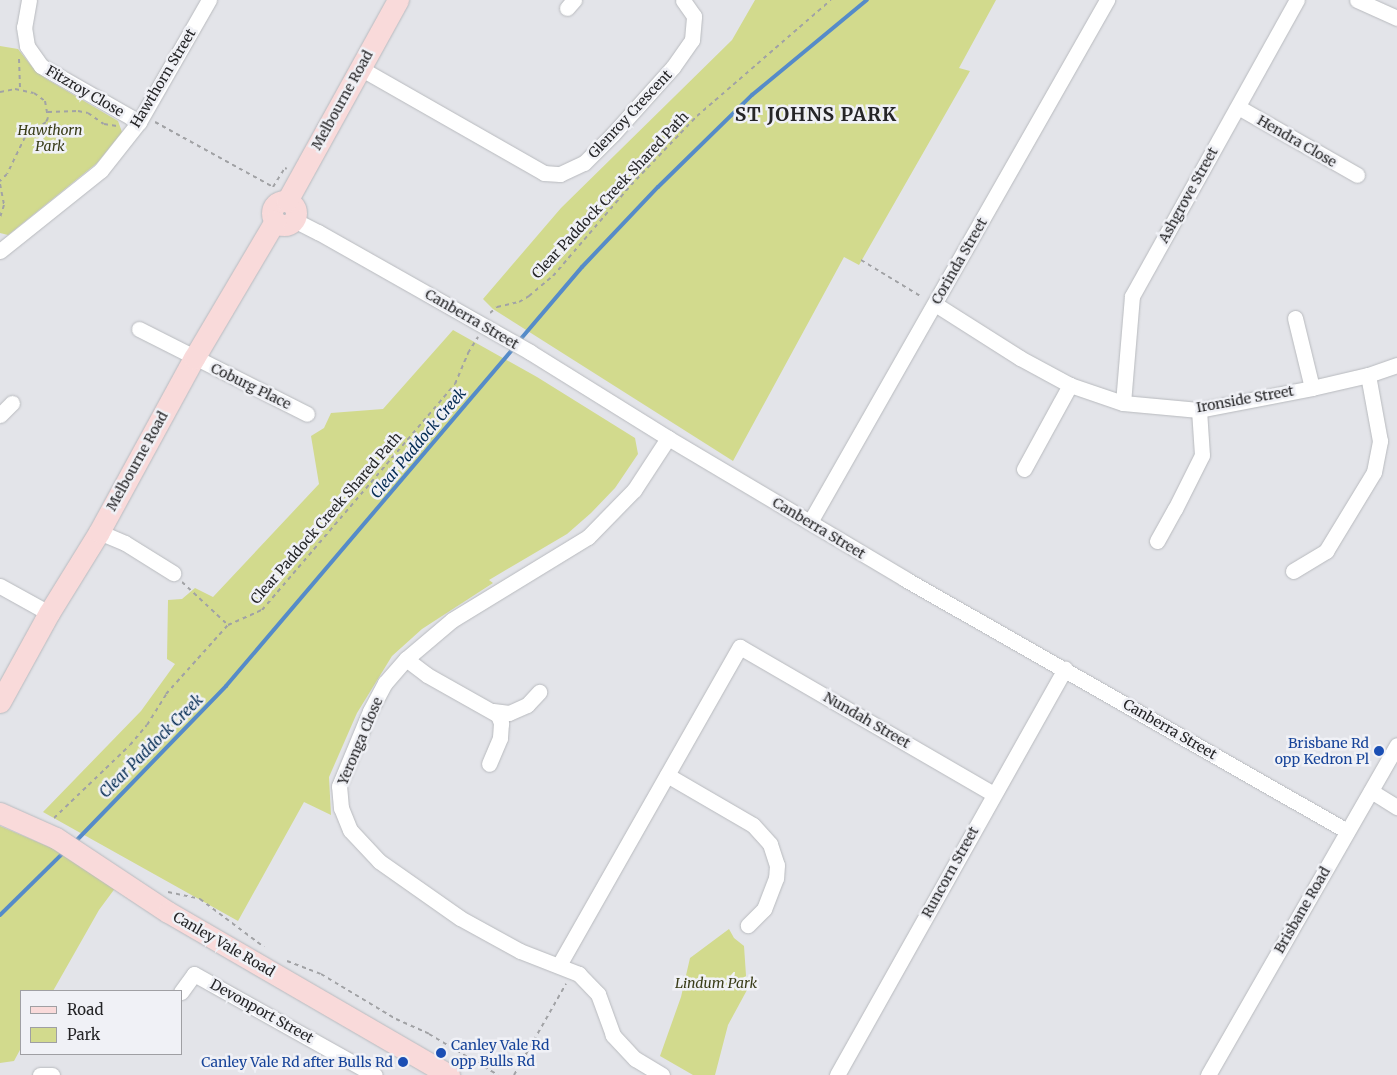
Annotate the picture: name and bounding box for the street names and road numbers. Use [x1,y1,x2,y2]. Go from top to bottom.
street label: Hawthorn Street [127,26,199,130]
street label: Melbourne Road [308,47,376,153]
street label: Fitzroy Close [43,62,127,120]
street label: Glenroy Crescent [585,66,675,162]
street label: Clear Paddock Creek Shared Path [528,108,692,282]
street label: Hendra Close [1254,112,1340,170]
street label: Ashgrove Street [1155,144,1221,246]
street label: Corinda Street [928,215,990,307]
street label: Canberra Street [422,285,522,353]
street label: Coburg Place [208,359,294,413]
street label: Ironside Street [1195,382,1295,416]
street label: Melbourne Road [103,408,171,514]
street label: Clear Paddock Creek Shared Path [247,429,405,607]
street label: Canberra Street [770,494,868,562]
street label: Nundah Street [821,688,913,752]
street label: Yeronga Close [334,695,386,787]
street label: Canberra Street [1120,695,1220,763]
street label: Runcorn Street [918,824,982,920]
street label: Brisbane Road [1271,864,1333,956]
street label: Canley Vale Road [170,908,278,980]
street label: Devonport Street [207,976,317,1046]

